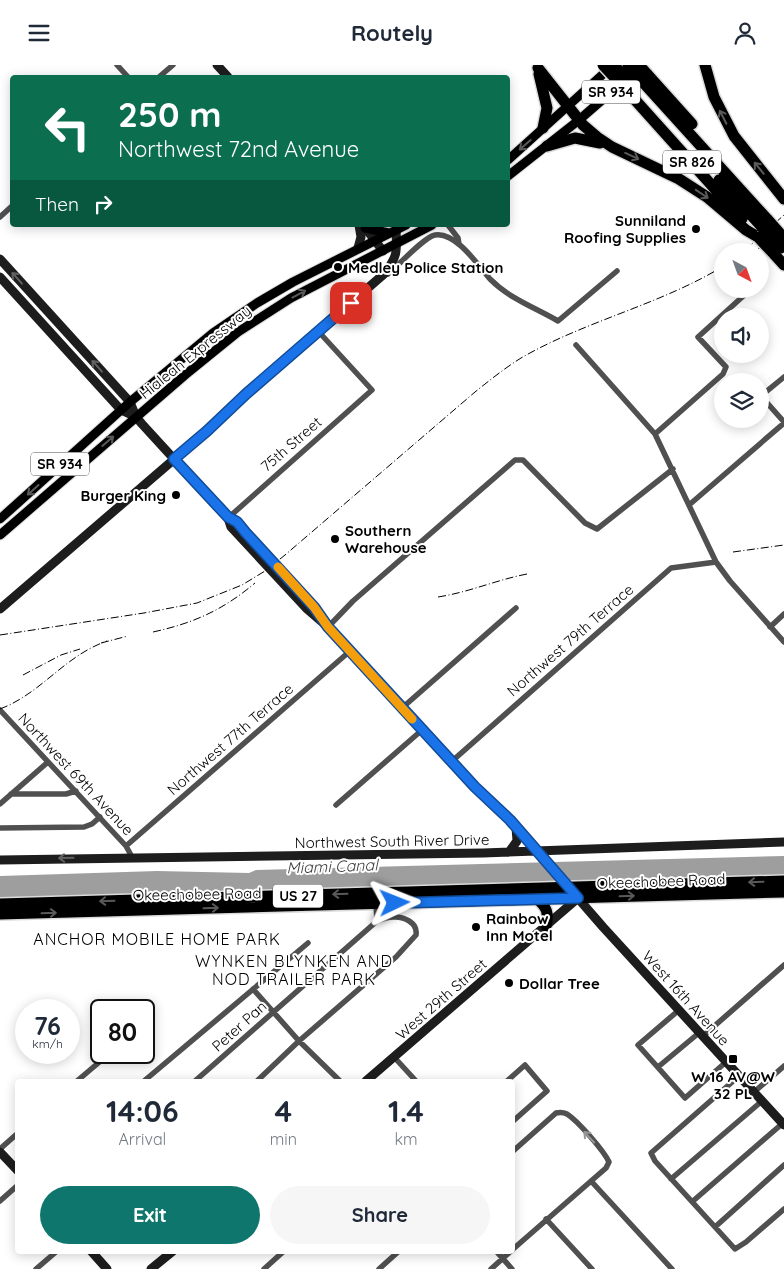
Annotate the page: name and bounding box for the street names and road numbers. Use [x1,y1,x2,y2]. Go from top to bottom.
road number: SR 934 [582,81,640,103]
road number: SR 826 [663,150,721,173]
street label: Hialeah Expressway [135,301,255,403]
street label: 75th Street [257,412,325,476]
road number: SR 934 [31,453,89,475]
street label: Northwest 79th Terrace [503,580,637,700]
street label: Northwest 77th Terrace [163,679,297,799]
street label: Northwest 69th Avenue [14,709,138,839]
street label: Northwest South River Drive [295,830,489,852]
street label: Okeechobee Road [596,869,726,893]
street label: Okeechobee Road [132,883,262,905]
road number: US 27 [273,884,323,907]
street label: West 16th Avenue [638,946,734,1050]
street label: West 29th Street [392,954,490,1044]
street label: Peter Pan [208,996,270,1056]

